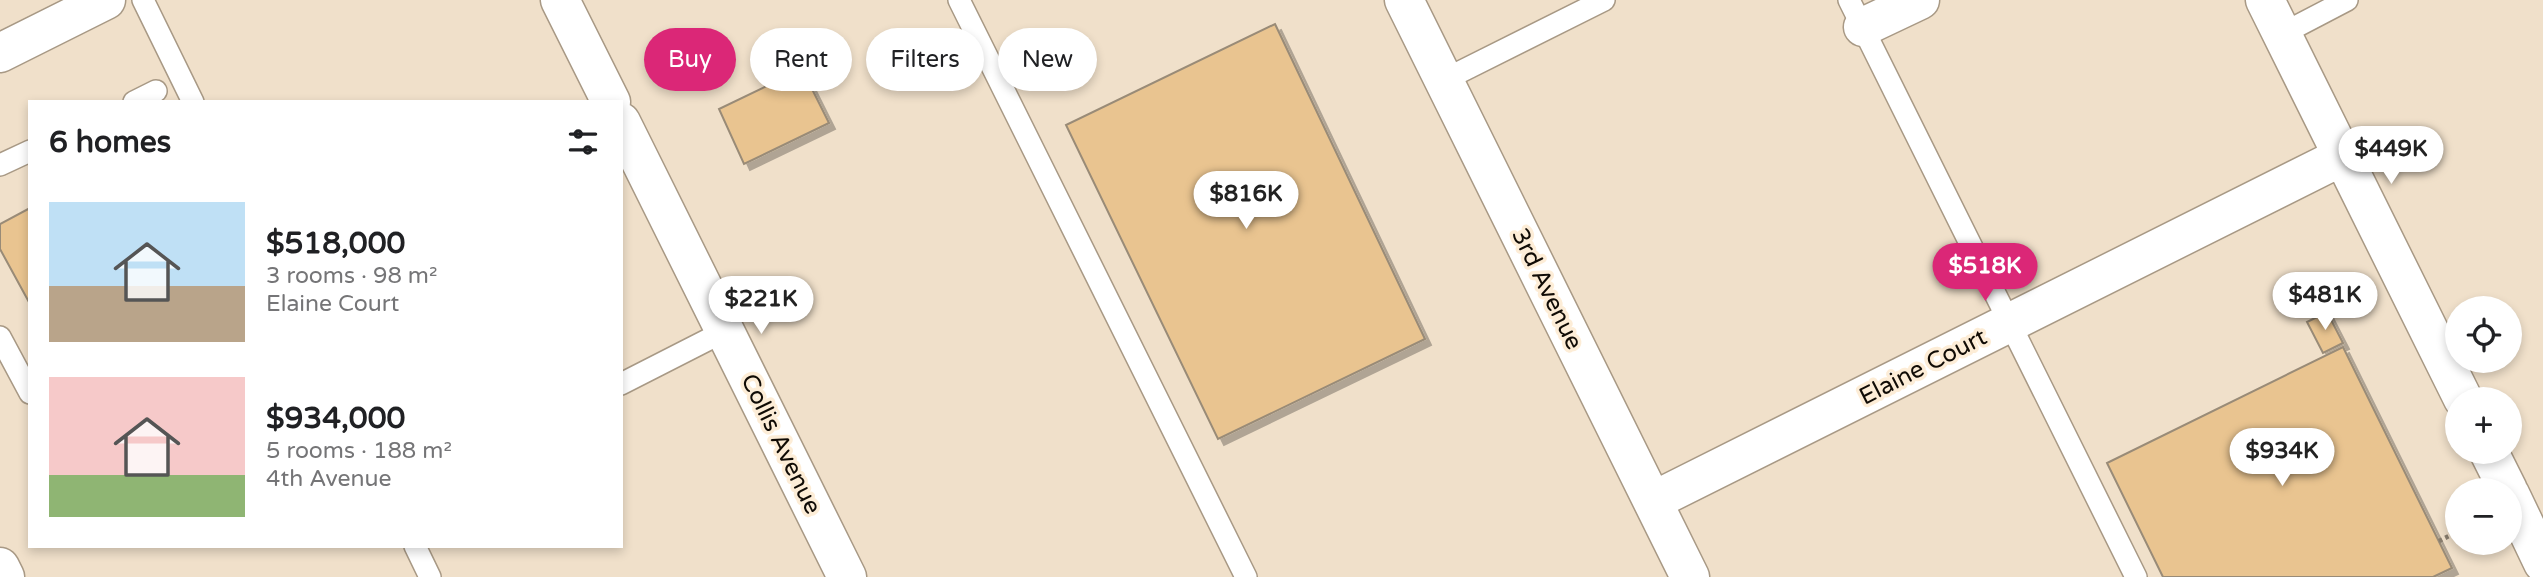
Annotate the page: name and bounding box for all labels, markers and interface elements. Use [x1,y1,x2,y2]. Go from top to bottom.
chip: Buy [644,28,736,91]
chip: Rent [750,28,852,91]
chip: Filters [866,28,984,91]
chip: New [998,28,1097,91]
icon: filters [564,123,602,161]
text: 6 homes [49,124,171,161]
pin: $449K [2342,127,2440,186]
text: $449K [2355,135,2427,163]
pin: $816K [1197,172,1295,231]
text: $816K [1210,180,1282,208]
street label: 3rd Avenue [1505,224,1589,354]
text: $518,000 [266,225,405,262]
icon: home [105,230,189,314]
pin: $518K [1936,244,2034,303]
text: $518K [1949,252,2021,280]
text: 3 rooms · 98 m² [266,262,437,290]
pin: $481K [2276,272,2374,332]
pin: $221K [712,276,810,336]
text: $481K [2289,281,2361,309]
text: $221K [725,285,797,313]
text: Elaine Court [266,290,399,318]
map controls [2445,296,2522,555]
button: locate [2445,296,2522,373]
street label: Elaine Court [1854,323,1992,411]
street label: Collis Avenue [735,369,827,519]
button: + [2445,387,2522,464]
text: $934,000 [266,400,405,437]
icon: home [105,405,189,489]
pin: $934K [2233,428,2331,488]
text: 5 rooms · 188 m² [266,437,452,465]
text: $934K [2246,437,2318,465]
text: 4th Avenue [266,465,392,493]
button: − [2445,478,2522,555]

